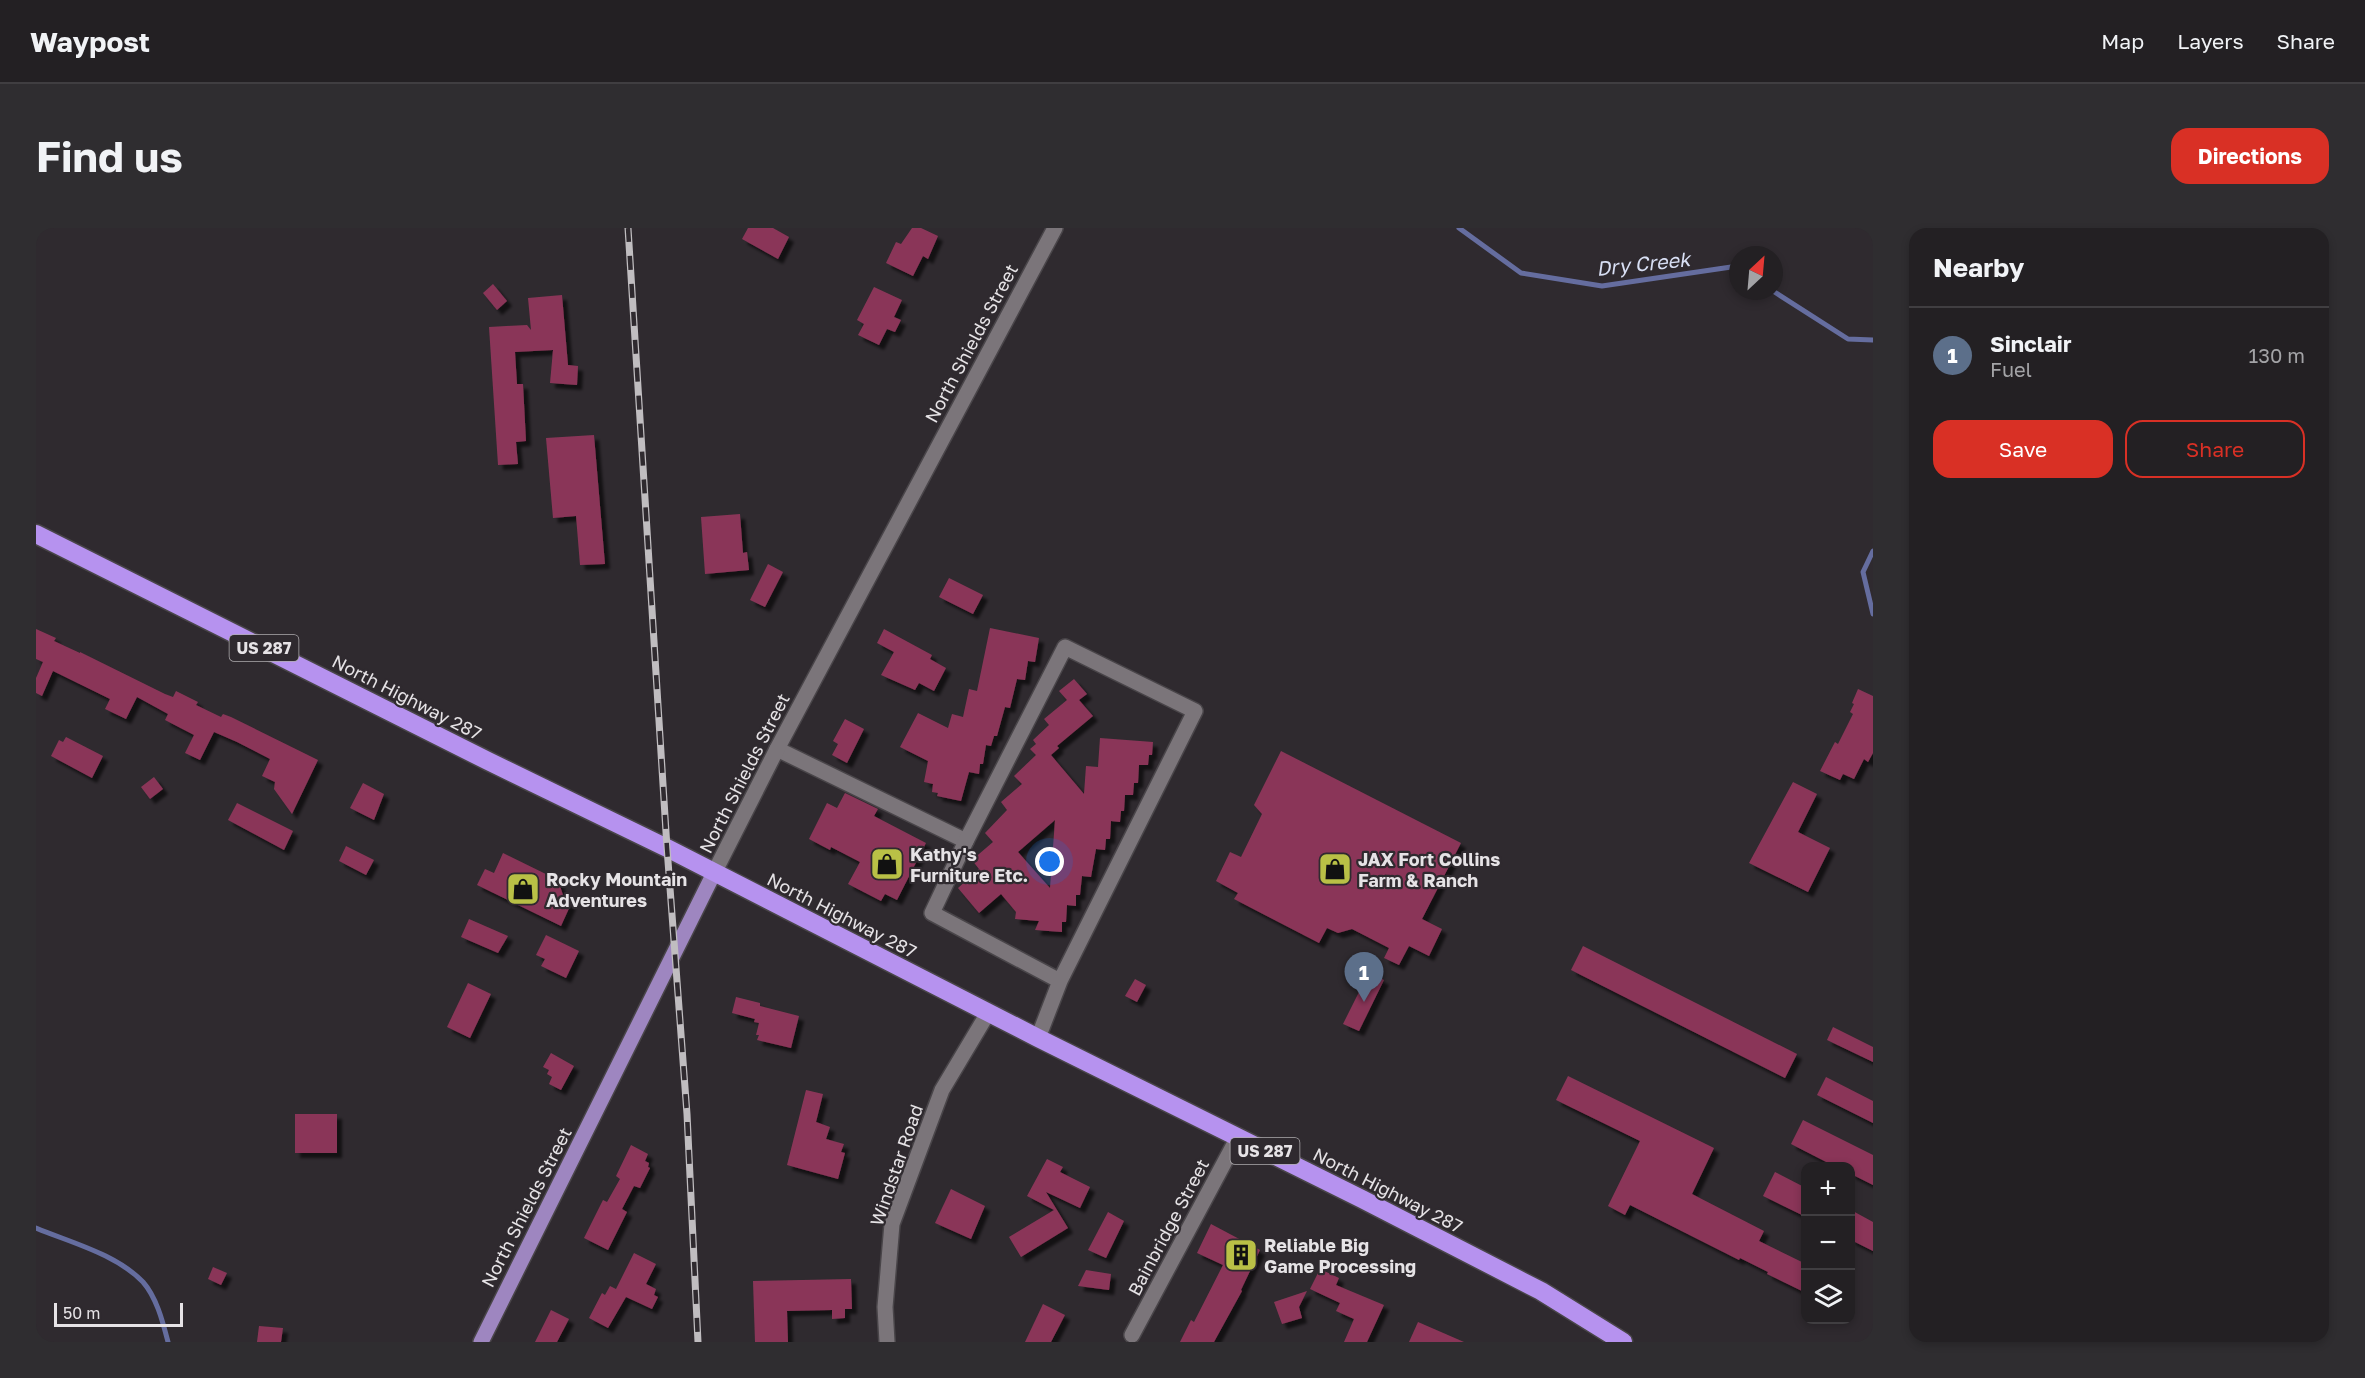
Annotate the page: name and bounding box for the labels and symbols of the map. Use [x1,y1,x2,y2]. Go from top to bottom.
water label: Dry Creek [1595,246,1694,281]
north arrow [1729,246,1783,300]
street label: North Shields Street [920,260,1022,426]
road number: US 287 [230,635,298,661]
street label: North Highway 287 [329,650,485,744]
street label: North Shields Street [694,689,794,857]
place label: Kathy's Furniture Etc. [910,843,1028,886]
shop icon: Kathy's Furniture Etc. [869,846,905,882]
your location [1035,847,1064,876]
place label: JAX Fort Collins Farm & Ranch [1358,848,1500,891]
shop icon: JAX Fort Collins Farm & Ranch [1317,851,1353,887]
place label: Rocky Mountain Adventures [546,868,687,911]
street label: North Highway 287 [764,868,920,962]
shop icon: Rocky Mountain Adventures [505,871,541,907]
pin: 1 [1344,952,1384,1002]
street label: Windstar Road [865,1101,927,1229]
street label: North Shields Street [476,1123,576,1291]
road number: US 287 [1230,1138,1300,1164]
street label: North Highway 287 [1310,1143,1466,1237]
street label: Bainbridge Street [1123,1155,1213,1299]
place label: Reliable Big Game Processing [1264,1234,1416,1277]
building icon: Reliable Big Game Processing [1223,1237,1259,1273]
scale bar [54,1300,183,1328]

